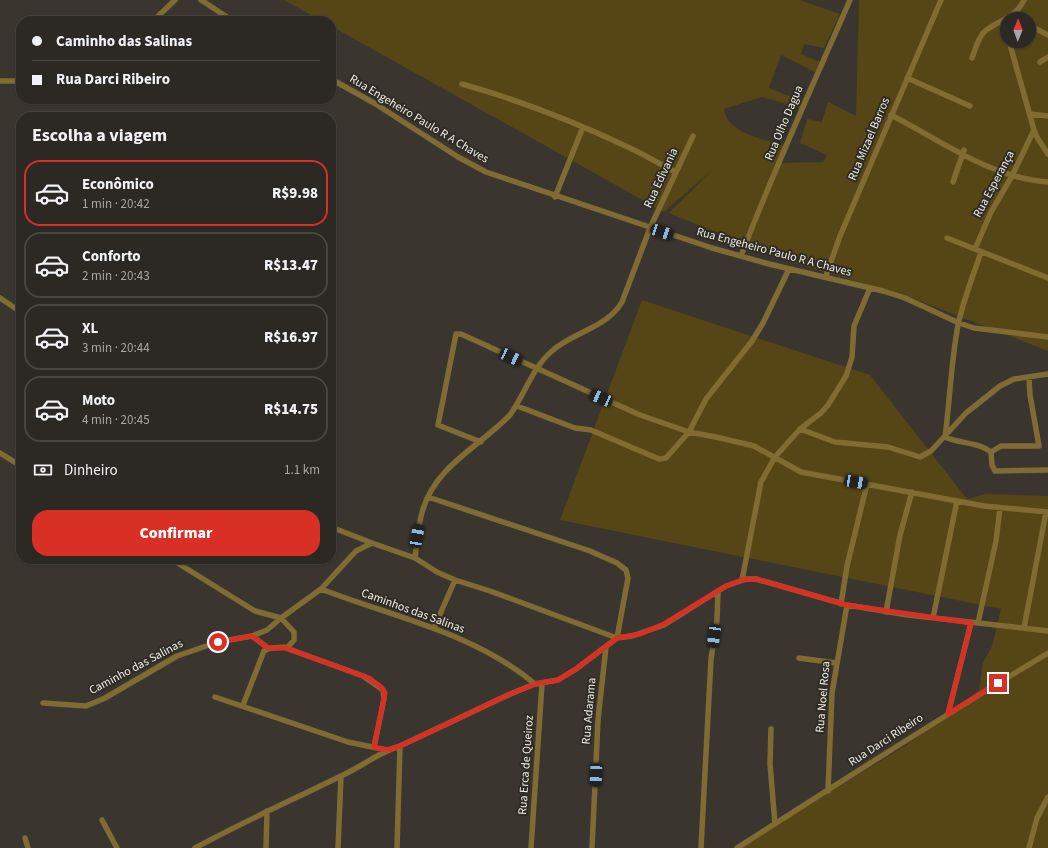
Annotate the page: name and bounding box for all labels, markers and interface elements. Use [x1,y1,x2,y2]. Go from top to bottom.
north arrow [1000,12,1036,48]
map controls [1000,12,1036,48]
text: Caminho das Salinas [56,31,192,52]
text: Rua Darci Ribeiro [56,69,170,90]
street label: Rua Engeheiro Paulo R A Chaves [346,71,492,167]
street label: Rua Olho Dagua [760,83,808,163]
street label: Rua Mizael Barros [844,95,894,183]
text: Escolha a viagem [32,123,167,148]
street label: Rua Edivania [640,145,682,211]
street label: Rua Esperança [969,147,1019,221]
text: Econômico [82,174,154,195]
icon: car [34,175,70,211]
text: R$9.98 [272,183,318,204]
text: 1 min · 20:42 [82,195,150,213]
car [649,223,675,241]
street label: Rua Engeheiro Paulo R A Chaves [695,223,853,281]
text: Conforto [82,246,141,267]
icon: car [34,247,70,283]
text: R$13.47 [264,255,318,276]
text: 2 min · 20:43 [82,267,150,285]
text: XL [82,318,98,339]
icon: car [34,319,70,355]
text: R$16.97 [264,327,318,348]
text: 3 min · 20:44 [82,339,150,357]
car [498,346,524,368]
car [588,388,614,408]
text: Moto [82,390,115,411]
icon: car [34,391,70,427]
text: R$14.75 [264,399,318,420]
text: 4 min · 20:45 [82,411,150,429]
icon: cash [32,459,54,481]
text: Dinheiro [64,460,118,481]
text: 1.1 km [284,461,320,479]
car [843,474,869,490]
button: Confirmar [32,510,320,556]
car [409,523,425,549]
street label: Caminhos das Salinas [359,584,467,638]
car [706,623,722,649]
route start [209,633,227,651]
street label: Caminho das Salinas [86,635,186,699]
street label: Rua Noel Rosa [811,661,835,733]
route end [989,674,1007,692]
street label: Rua Adarama [578,677,600,745]
street label: Rua Darci Ribeiro [845,709,927,771]
street label: Rua Erca de Queiroz [514,715,538,815]
car [590,763,602,787]

